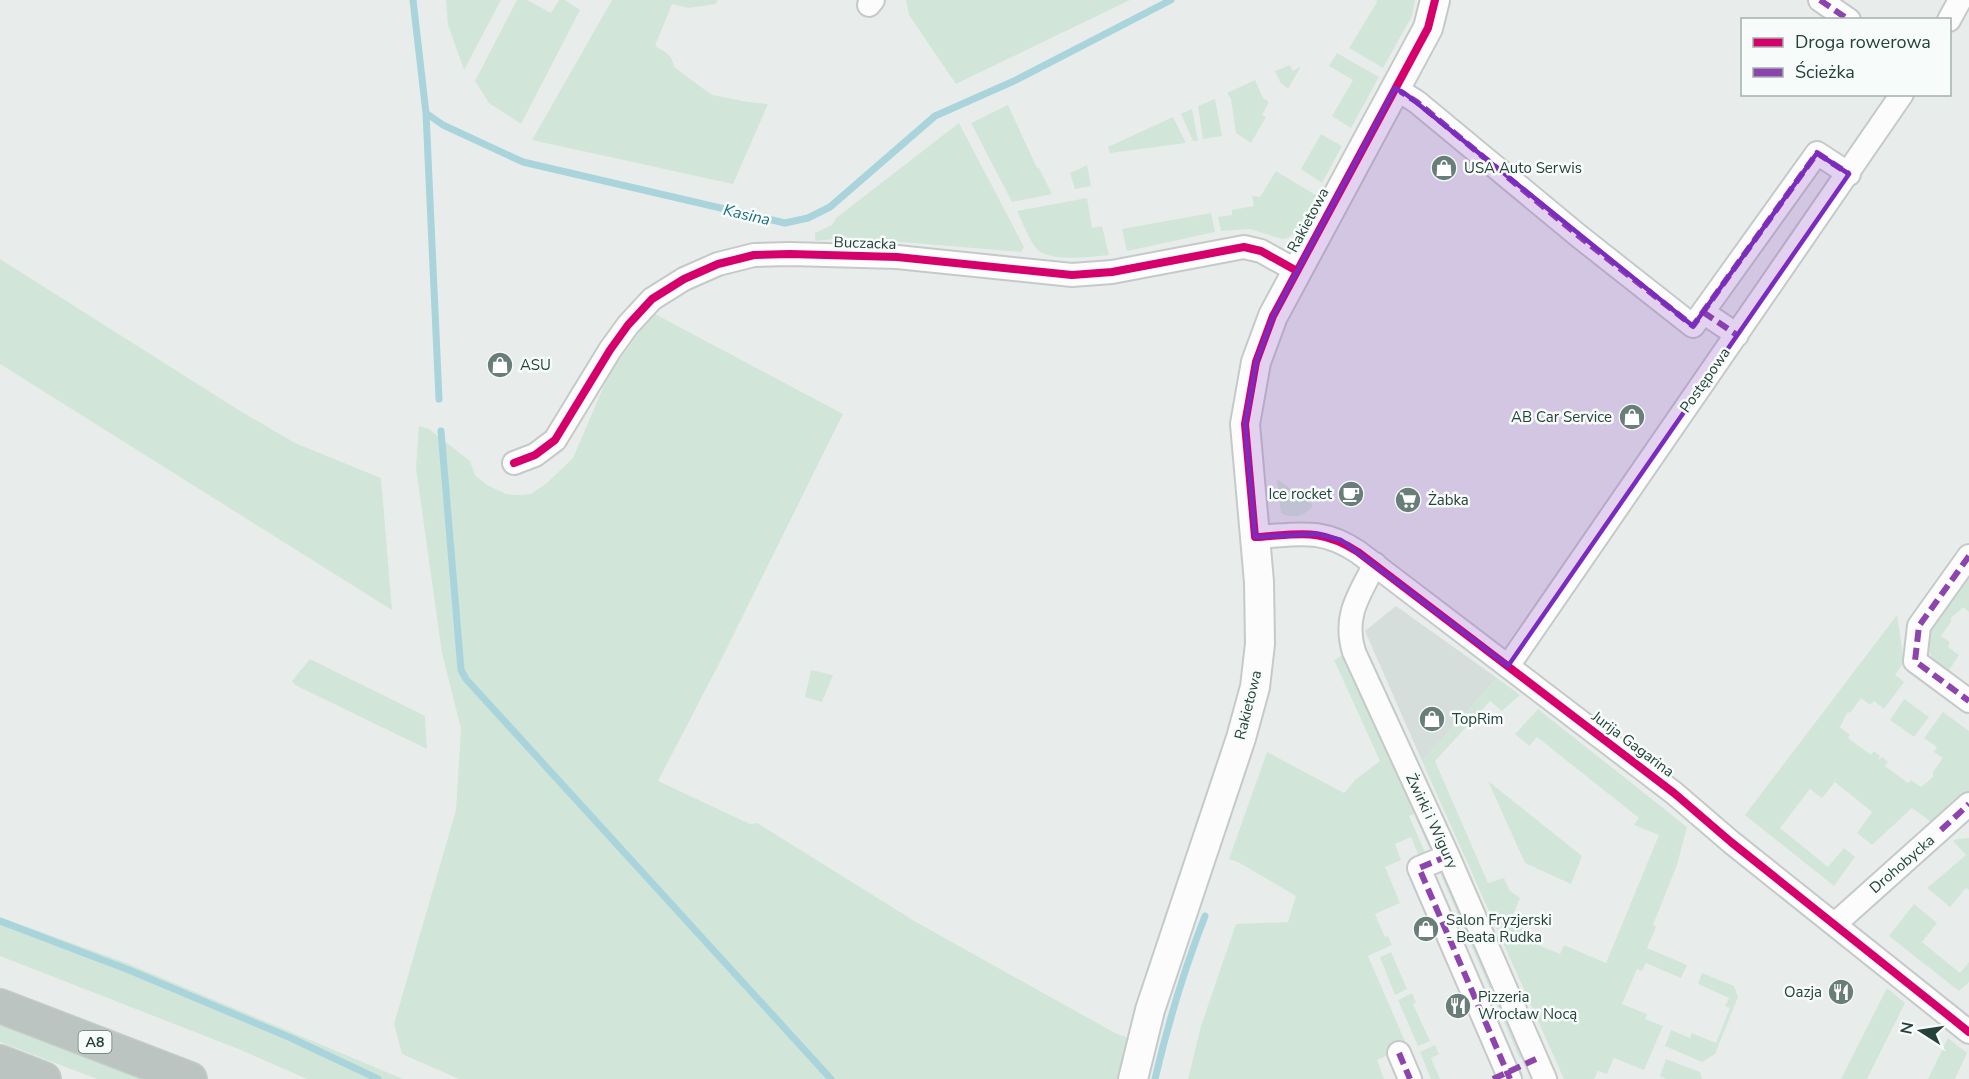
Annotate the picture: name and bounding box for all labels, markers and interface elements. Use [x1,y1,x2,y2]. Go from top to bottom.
legend [1741,18,1951,96]
text: Droga rowerowa [1795,30,1931,54]
text: Ścieżka [1795,60,1855,84]
shop icon: USA Auto Serwis [1429,153,1459,183]
place label: USA Auto Serwis [1464,158,1582,178]
street label: Rakietowa [1283,184,1333,256]
water label: Kasina [721,199,772,231]
street label: Buczacka [833,232,897,254]
street label: Postępowa [1675,343,1735,417]
shop icon: ASU [485,350,515,380]
place label: ASU [520,355,551,375]
shop icon: AB Car Service [1617,402,1647,432]
place label: AB Car Service [1511,407,1612,427]
cafe icon: Ice rocket [1336,479,1366,509]
place label: Ice rocket [1268,484,1333,504]
supermarket icon: Żabka [1393,485,1423,515]
place label: Żabka [1428,490,1469,510]
street label: Rakietowa [1230,668,1266,742]
shop icon: TopRim [1417,704,1447,734]
street label: Jurija Gagarina [1587,706,1678,782]
place label: TopRim [1452,709,1503,729]
street label: Żwirki i Wigury [1401,770,1463,872]
street label: Drohobycka [1865,830,1939,898]
place label: Salon Fryzjerski - Beata Rudka [1446,910,1552,947]
shop icon: Salon Fryzjerski - Beata Rudka [1411,914,1441,944]
restaurant icon: Oazja [1826,977,1856,1007]
place label: Oazja [1784,982,1822,1002]
place label: Pizzeria Wrocław Nocą [1478,987,1577,1024]
restaurant icon: Pizzeria Wrocław Nocą [1443,991,1473,1021]
north arrow [1891,1001,1951,1061]
text: N [1895,1020,1919,1036]
road number: A8 [78,1031,112,1053]

